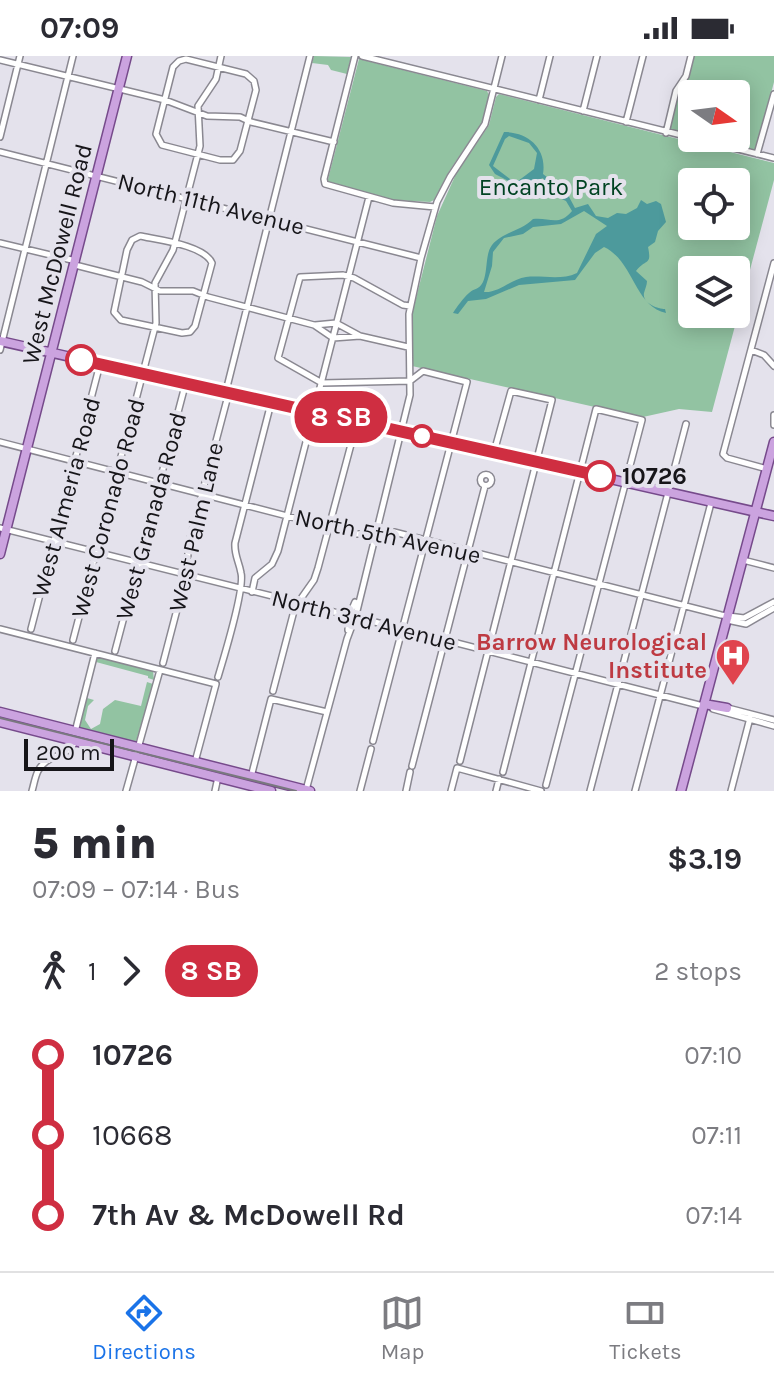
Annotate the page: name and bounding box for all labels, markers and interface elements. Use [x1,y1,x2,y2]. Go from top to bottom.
text: 07:09 [40,10,119,46]
north arrow [678,80,750,152]
map controls [678,80,750,328]
street label: West McDowell Road [16,141,98,367]
street label: North 11th Avenue [115,167,307,241]
button: locate [678,168,750,240]
park label: Encanto Park [479,173,623,201]
button: layers [678,256,750,328]
unlabelled marker [66,345,96,375]
line badge: 8 SB [285,391,397,443]
street label: West Almeria Road [26,394,106,600]
street label: West Coronado Road [65,395,151,621]
text: 8 SB [310,400,372,433]
street label: West Granada Road [110,409,192,623]
unlabelled marker [411,425,433,447]
street label: West Palm Lane [163,440,229,614]
marker: 10726 [585,461,615,491]
place label: 10726 [622,462,687,490]
street label: North 5th Avenue [293,503,483,569]
street label: North 3rd Avenue [269,584,459,656]
place label: Barrow Neurological Institute [476,628,707,684]
hospital icon: Barrow Neurological Institute [714,637,752,687]
scale bar [24,735,114,771]
text: 200 m [36,740,101,766]
text: 5 min [32,818,157,869]
text: $3.19 [667,841,742,877]
text: 07:09 – 07:14 · Bus [32,874,240,905]
icon: walk [32,949,76,993]
icon: forward [109,949,153,993]
text: 8 SB [181,954,242,987]
text: 1 [88,956,97,987]
text: 2 stops [654,956,742,987]
text: 10726 [92,1037,173,1073]
text: 07:10 [684,1040,742,1071]
text: 10668 [92,1117,173,1153]
text: 07:11 [691,1120,742,1151]
text: 7th Av & McDowell Rd [92,1197,405,1233]
text: 07:14 [685,1200,742,1231]
tab: Directions [92,1291,196,1365]
tab: Map [380,1291,424,1365]
tab: Tickets [609,1291,682,1365]

